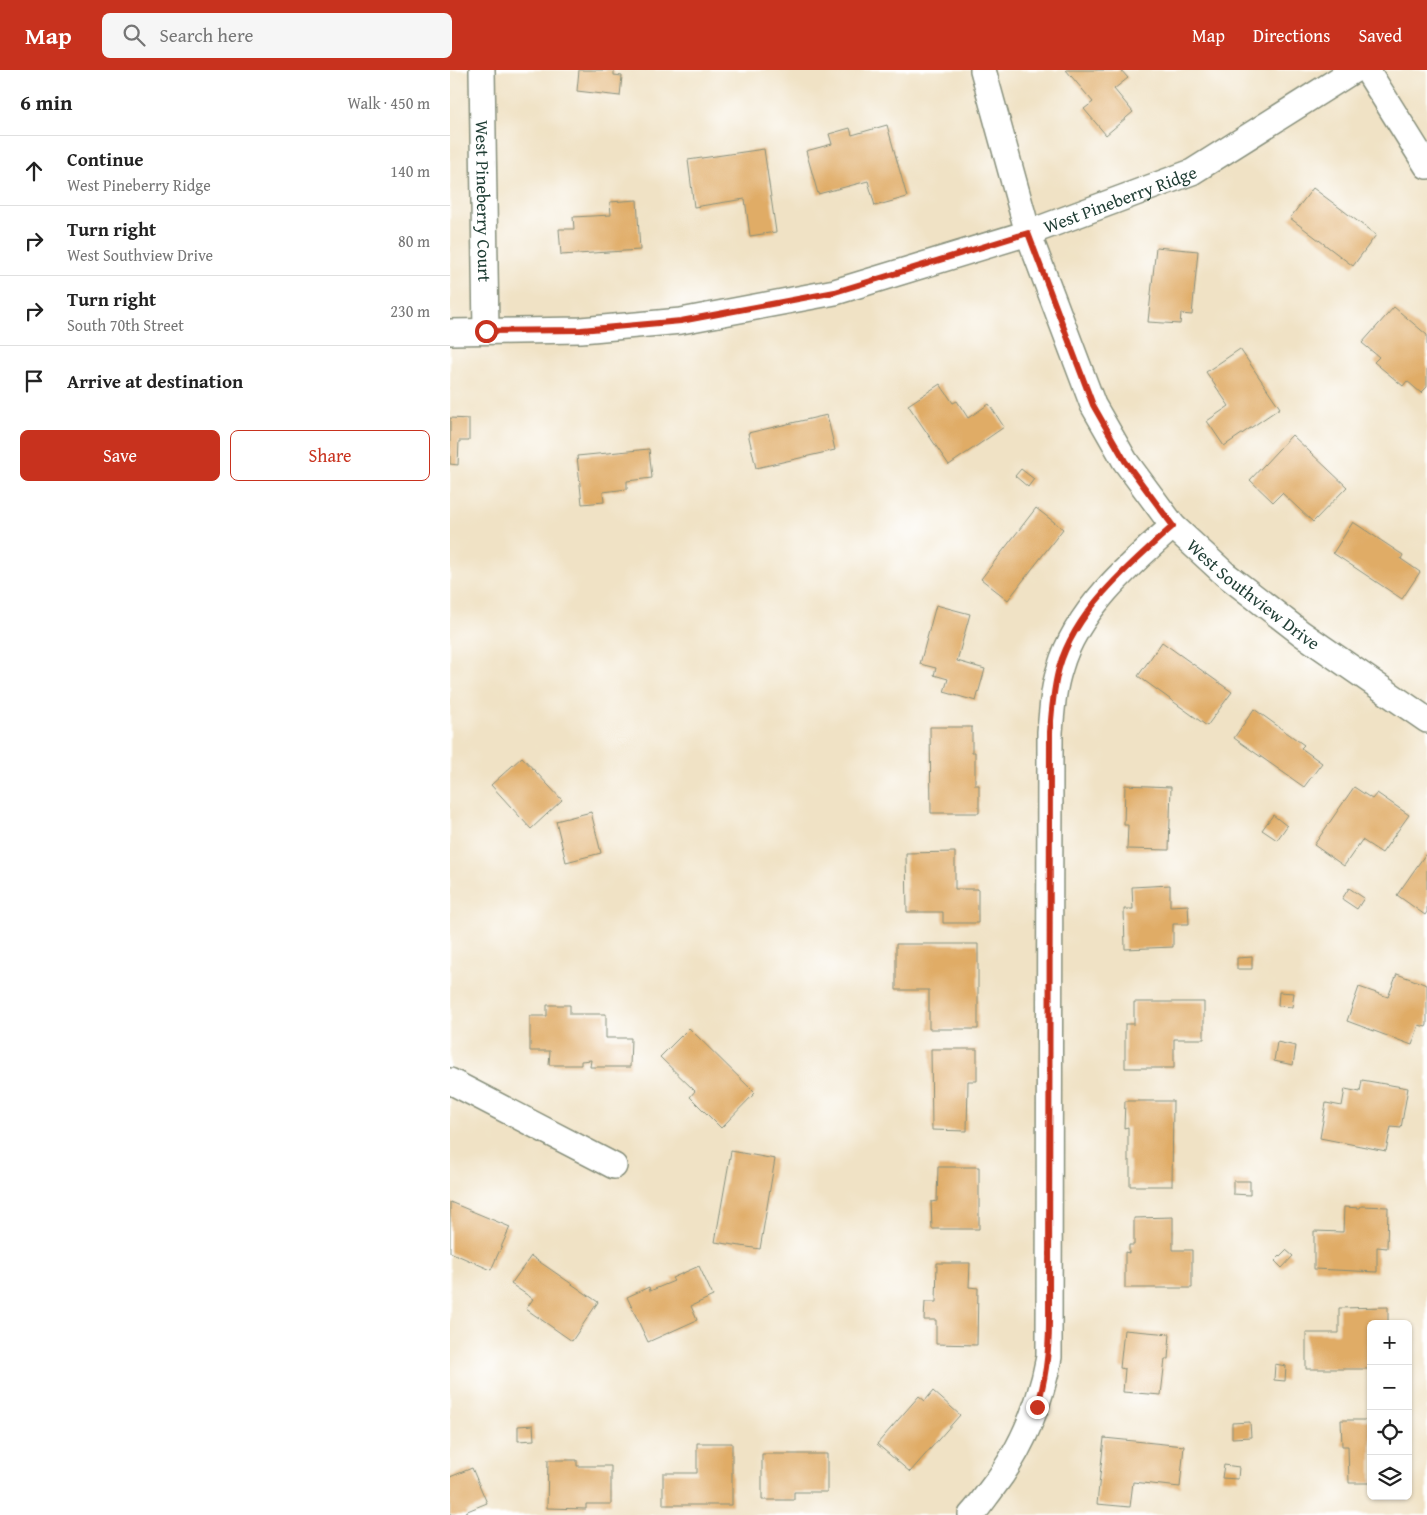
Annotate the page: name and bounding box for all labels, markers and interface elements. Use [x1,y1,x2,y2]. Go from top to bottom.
search box [102,13,452,58]
text: Map [25,18,72,53]
icon: search [120,21,148,49]
text: Search here [160,21,253,49]
text: Map [1192,22,1225,49]
text: Directions [1253,22,1330,49]
text: Saved [1358,22,1402,49]
text: 6 min [20,87,72,118]
text: Walk · 450 m [347,91,430,115]
street label: West Pineberry Court [469,120,499,283]
text: Continue [67,145,144,173]
icon: ahead [20,157,48,185]
street label: West Pineberry Ridge [1039,158,1200,240]
text: 140 m [390,159,430,183]
text: West Pineberry Ridge [67,173,211,197]
text: Turn right [67,215,156,243]
icon: right [20,227,48,255]
text: 80 m [398,229,430,253]
text: West Southview Drive [67,243,213,267]
text: Turn right [67,285,156,313]
icon: right [20,297,48,325]
text: 230 m [390,299,430,323]
text: South 70th Street [67,313,184,337]
route start [475,320,498,343]
icon: arrive [20,367,48,395]
text: Arrive at destination [67,367,243,395]
button: Save [20,430,220,481]
button: Share [230,430,430,481]
street label: West Southview Drive [1181,532,1326,656]
map controls [1367,1320,1412,1500]
button: + [1367,1320,1412,1365]
button: − [1367,1365,1412,1410]
route end [1026,1396,1049,1419]
button: locate [1367,1410,1412,1455]
button: layers [1367,1455,1412,1500]

